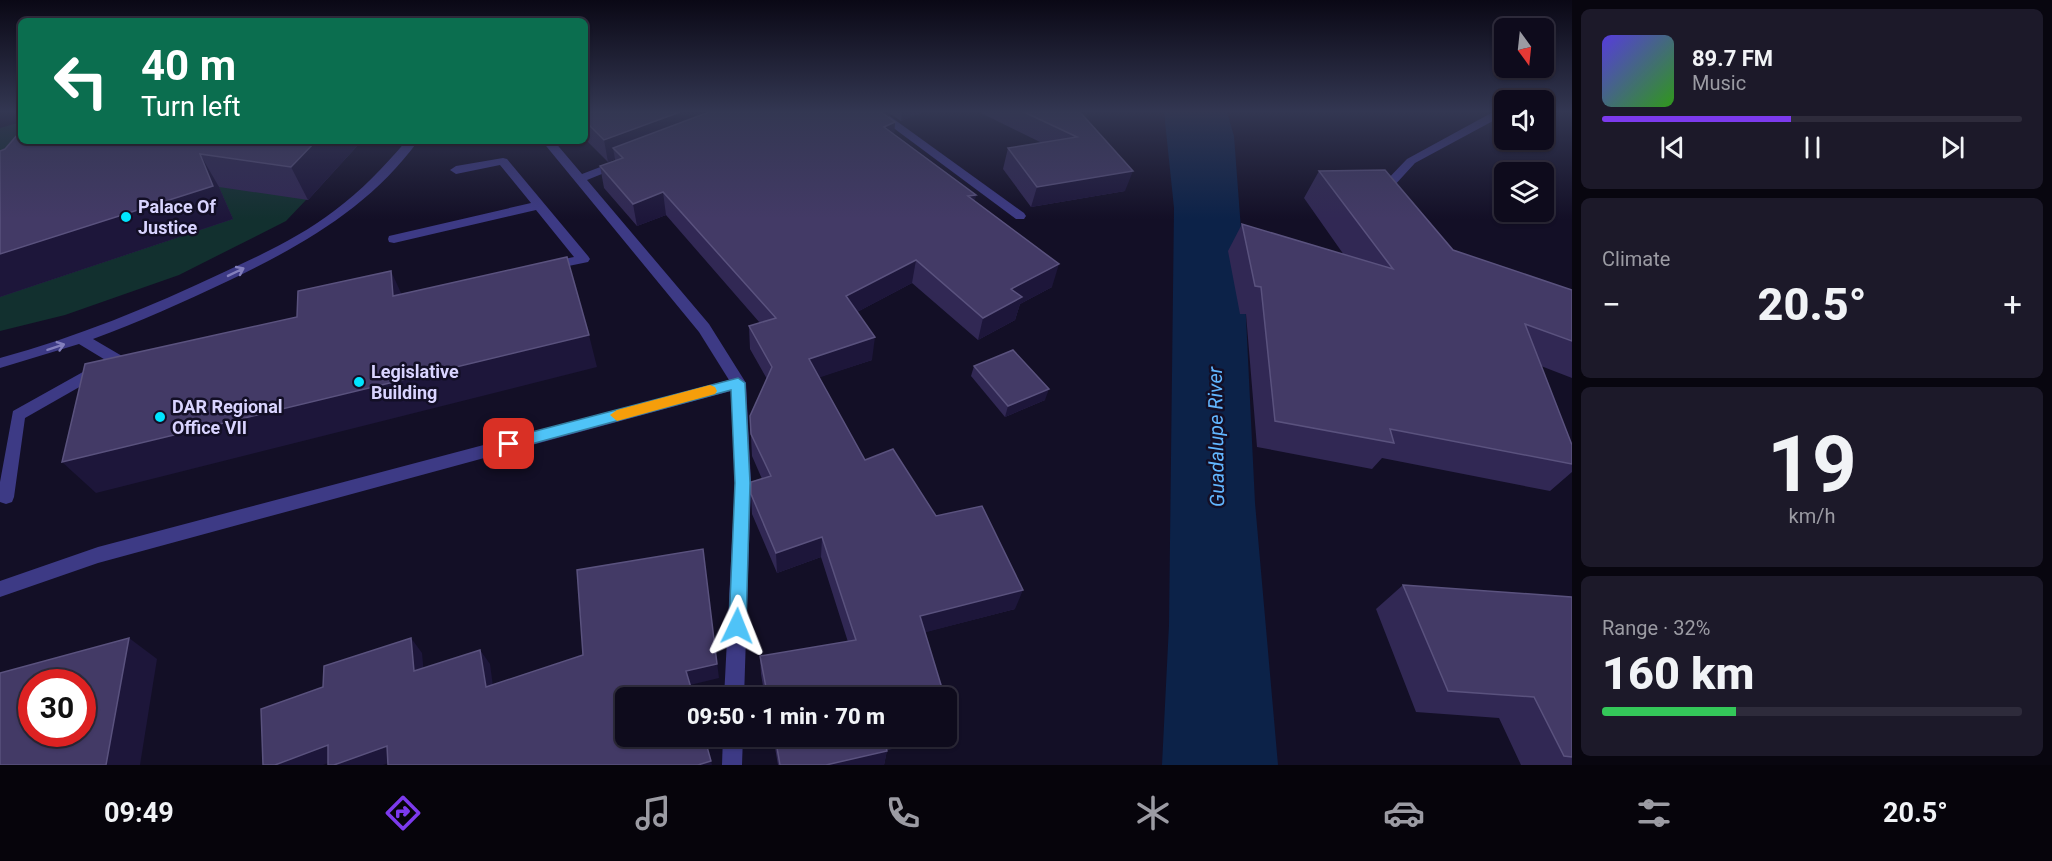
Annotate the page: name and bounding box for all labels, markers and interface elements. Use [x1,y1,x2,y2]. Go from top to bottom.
north arrow [1494,18,1554,78]
map controls [1494,18,1554,222]
text: 40 m [141,41,236,90]
icon: left [42,42,120,120]
text: 89.7 FM [1692,46,1773,71]
text: Music [1692,71,1746,95]
button: sound [1494,90,1554,150]
text: Turn left [141,91,241,123]
icon: previous [1656,131,1689,164]
icon: pause [1796,131,1829,164]
icon: next [1936,131,1969,164]
button: layers [1494,162,1554,222]
place label: Palace Of Justice [138,196,217,238]
marker: Palace Of Justice [119,210,133,224]
text: Climate [1602,247,1670,271]
one-way arrow [226,265,244,277]
text: 20.5° [1758,278,1867,331]
text: − [1602,285,1621,324]
text: + [2003,285,2022,324]
one-way arrow [46,341,65,352]
place label: Legislative Building [371,361,459,403]
water label: Guadalupe River [1203,365,1229,507]
marker: Legislative Building [352,375,366,389]
place label: DAR Regional Office VII [172,396,283,438]
marker: DAR Regional Office VII [153,410,167,424]
pin [483,418,534,469]
text: 19 [1767,419,1857,510]
icon: arrive [492,427,525,460]
text: km/h [1789,504,1835,528]
position arrow [705,594,769,658]
text: Range · 32% [1602,616,1710,640]
text: 160 km [1602,647,1754,700]
speed limit sign: 30 [18,669,96,747]
text: 09:50 · 1 min · 70 m [687,704,885,729]
icon: directions [382,792,424,834]
icon: music [632,792,674,834]
icon: phone [882,792,924,834]
icon: climate [1132,792,1174,834]
icon: car [1383,792,1425,834]
icon: filters [1633,792,1675,834]
text: 09:49 [104,797,174,829]
text: 20.5° [1883,797,1948,829]

